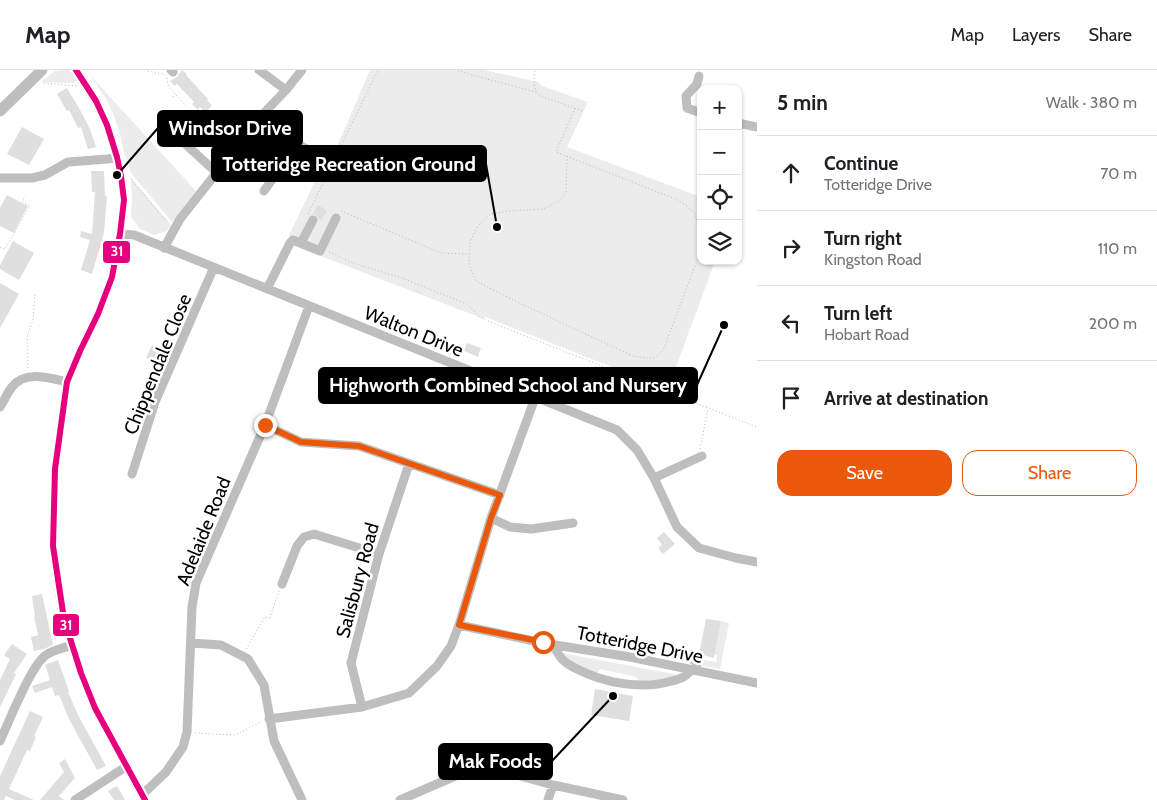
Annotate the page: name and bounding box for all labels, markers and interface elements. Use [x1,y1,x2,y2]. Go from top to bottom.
text: Map [25,20,71,49]
text: Map [951,24,984,46]
text: Layers [1012,24,1061,46]
text: Share [1089,24,1132,46]
map controls [697,85,742,265]
button: + [697,85,742,130]
text: 5 min [777,90,828,115]
text: Walk · 380 m [1046,93,1137,112]
callout: Windsor Drive [158,111,302,146]
text: Windsor Drive [168,116,292,140]
button: − [697,130,742,175]
callout: Totteridge Recreation Ground [212,146,486,181]
text: Totteridge Recreation Ground [222,152,476,176]
text: Continue [824,152,898,175]
icon: ahead [777,159,805,187]
text: 70 m [1100,164,1137,183]
button: locate [697,175,742,220]
text: Totteridge Drive [824,175,932,194]
button: layers [697,220,742,265]
text: Turn right [824,227,902,250]
icon: right [777,234,805,262]
text: 110 m [1098,239,1137,258]
line badge: 31 [102,240,131,264]
text: 31 [111,242,123,260]
text: Kingston Road [824,250,922,269]
street label: Chippendale Close [119,290,196,438]
street label: Walton Drive [361,301,467,362]
text: Turn left [824,302,892,325]
icon: left [777,309,805,337]
text: 200 m [1089,314,1137,333]
text: Hobart Road [824,325,909,344]
callout: Highworth Combined School and Nursery [319,368,697,403]
text: Highworth Combined School and Nursery [329,373,687,397]
icon: arrive [777,384,805,412]
text: Arrive at destination [824,387,988,410]
route end [254,414,277,437]
button: Save [777,450,952,496]
button: Share [962,450,1137,496]
street label: Adelaide Road [171,473,236,589]
street label: Salisbury Road [331,520,384,640]
line badge: 31 [52,613,80,637]
text: 31 [60,616,72,634]
street label: Totteridge Drive [575,621,705,668]
route start [532,631,555,654]
callout: Mak Foods [439,744,552,779]
text: Mak Foods [448,749,542,773]

